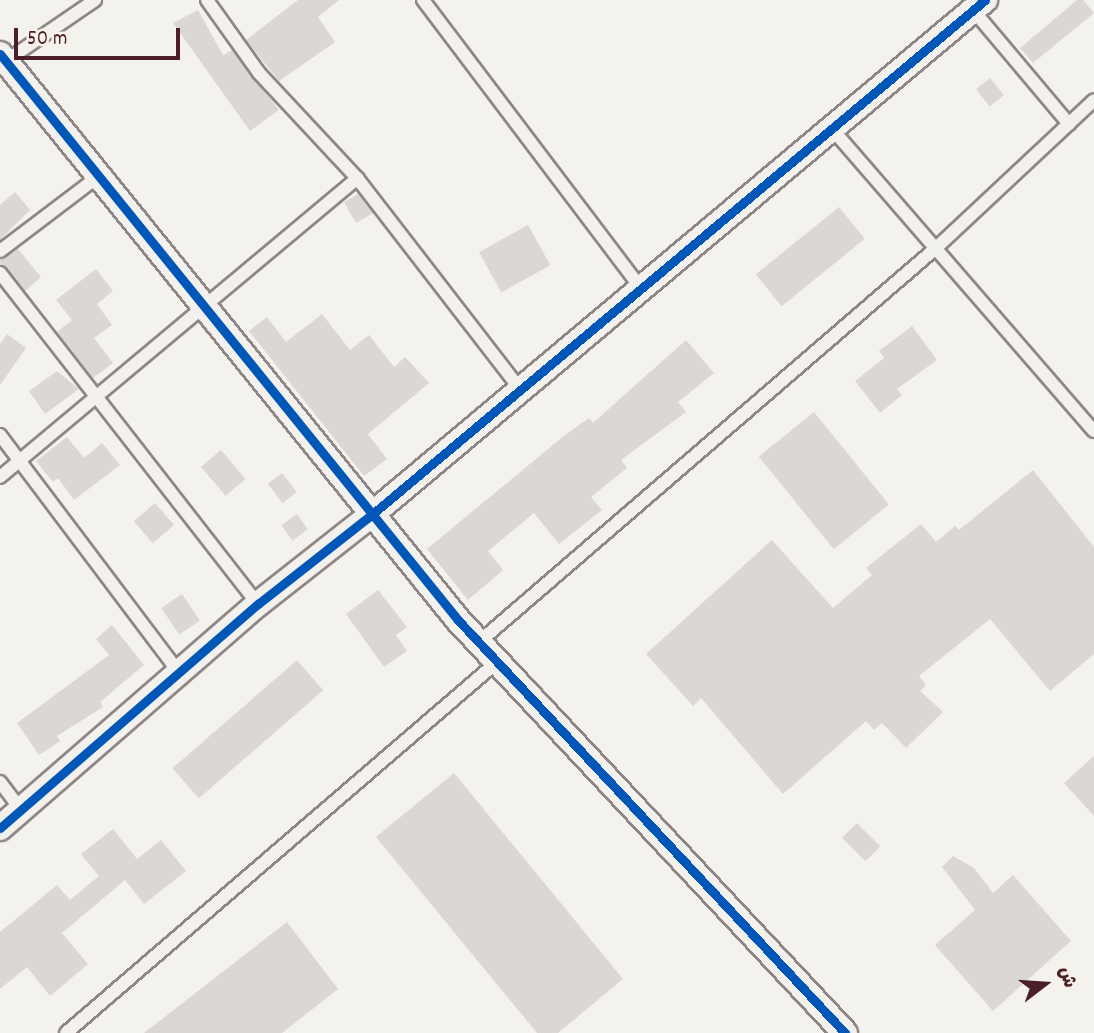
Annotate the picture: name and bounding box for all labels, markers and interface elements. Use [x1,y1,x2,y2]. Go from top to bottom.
scale bar [18,14,184,58]
text: 50 m [27,25,67,55]
north arrow [1010,949,1080,1019]
text: ش [1050,964,1082,992]

